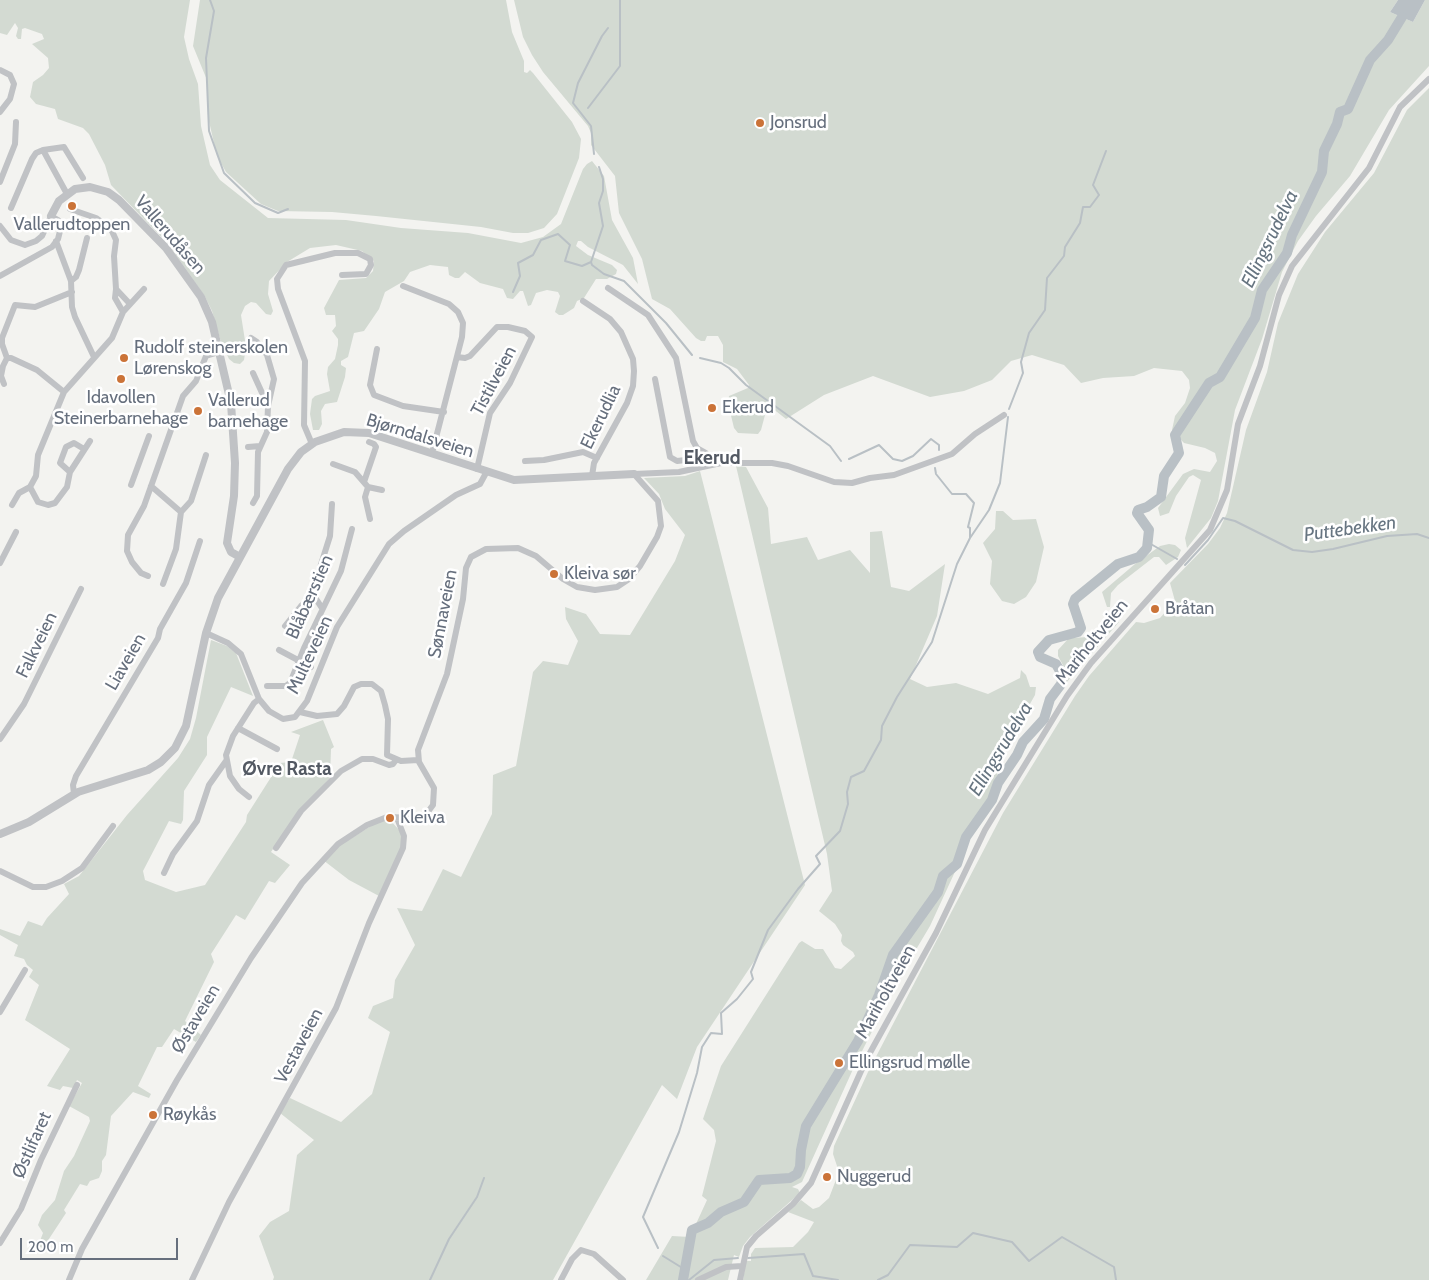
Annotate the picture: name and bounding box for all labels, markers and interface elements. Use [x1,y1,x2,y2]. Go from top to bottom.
place label: Jonsrud [770,112,827,134]
marker: Jonsrud [754,117,766,129]
water label: Ellingsrudelva [1237,187,1303,291]
street label: Vallerudåsen [130,191,210,279]
marker: Vallerudtoppen [66,200,78,212]
place label: Vallerudtoppen [14,214,130,236]
place label: Rudolf steinerskolen Lørenskog [134,337,288,379]
street label: Tistilveien [467,343,521,419]
marker: Rudolf steinerskolen Lørenskog [118,352,130,364]
marker: Idavollen Steinerbarnehage [115,373,127,385]
street label: Ekerudlia [576,381,626,453]
place label: Idavollen Steinerbarnehage [54,387,188,429]
place label: Vallerud barnehage [208,390,288,432]
place label: Ekerud [722,397,774,419]
marker: Ekerud [706,402,718,414]
marker: Vallerud barnehage [192,405,204,417]
street label: Bjørndalsveien [364,409,476,463]
district label: Ekerud [684,447,740,469]
water label: Puttebekken [1302,511,1398,547]
street label: Blåbærstien [282,552,338,642]
place label: Kleiva sør [564,563,636,585]
street label: Sønnaveien [424,568,462,660]
marker: Kleiva sør [548,568,560,580]
street label: Mariholtveien [1051,595,1133,689]
place label: Bråtan [1165,598,1214,620]
marker: Bråtan [1149,603,1161,615]
street label: Falkveien [12,609,62,681]
street label: Multeveien [282,612,338,698]
street label: Liaveien [101,630,151,694]
water label: Ellingsrudelva [964,698,1038,800]
district label: Øvre Rasta [242,758,332,780]
place label: Kleiva [400,807,445,829]
marker: Kleiva [384,812,396,824]
street label: Mariholtveien [851,941,921,1043]
street label: Østaveien [167,981,225,1057]
street label: Vestaveien [270,1005,328,1087]
place label: Ellingsrud mølle [849,1052,970,1074]
marker: Ellingsrud mølle [833,1057,845,1069]
place label: Røykås [163,1104,216,1126]
street label: Østlifaret [8,1108,56,1182]
marker: Røykås [147,1109,159,1121]
place label: Nuggerud [837,1166,911,1188]
marker: Nuggerud [821,1171,833,1183]
scale bar [22,1228,180,1260]
text: 200 m [28,1238,73,1256]

